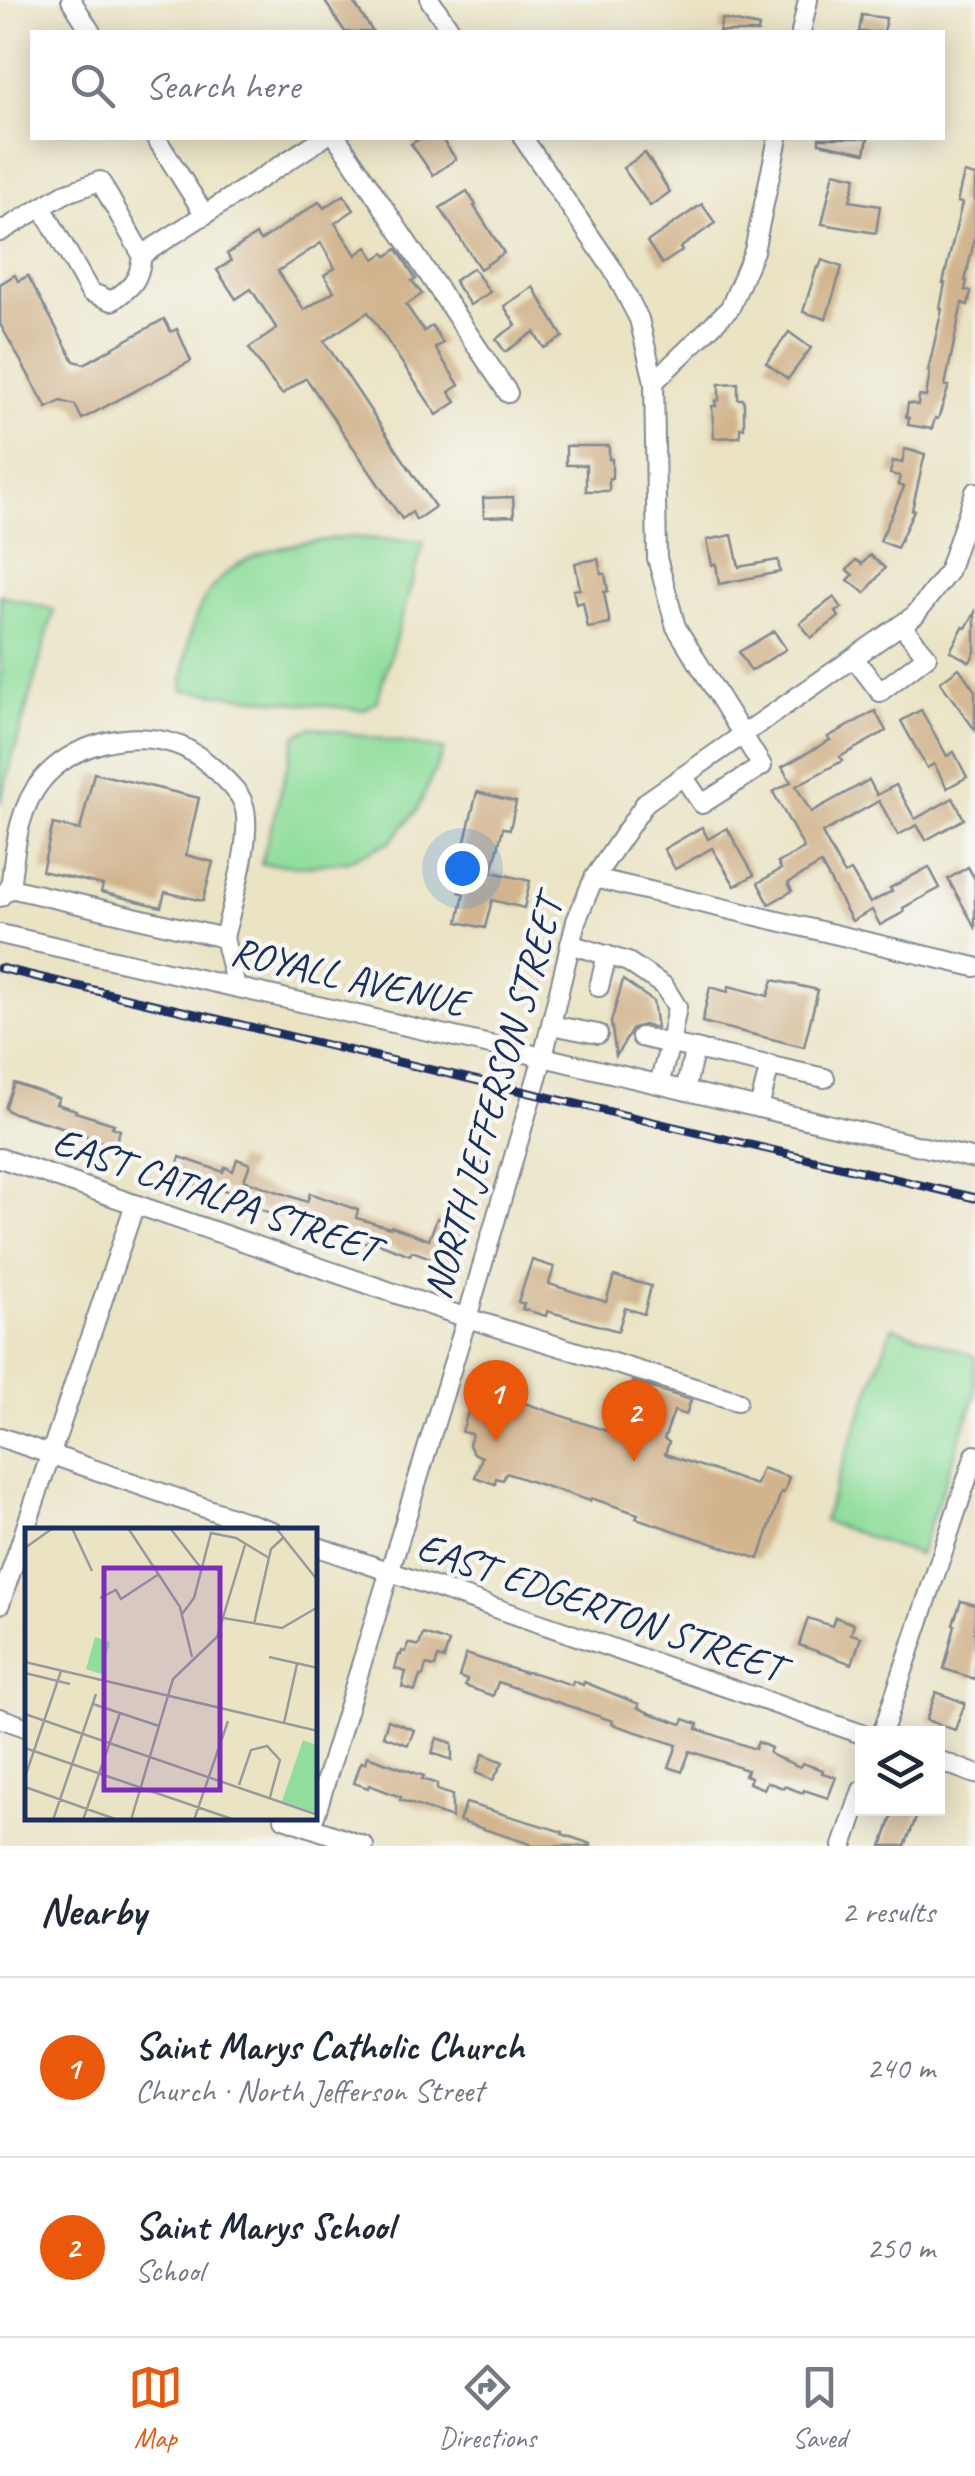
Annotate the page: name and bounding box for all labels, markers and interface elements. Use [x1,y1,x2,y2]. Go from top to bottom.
search box [30,30,945,140]
icon: search [65,58,120,113]
text: Search here [145,62,300,109]
your location [437,843,488,894]
street label: NORTH JEFFERSON STREET [412,882,577,1304]
street label: ROYALL AVENUE [226,926,477,1030]
street label: EAST CATALPA STREET [47,1116,393,1277]
pin: 1 [464,1360,528,1442]
pin: 2 [602,1380,666,1462]
street label: EAST EDGERTON STREET [411,1521,798,1696]
inset map [25,1528,318,1821]
map controls [855,1726,945,1816]
button: layers [855,1726,945,1816]
text: Nearby [40,1885,146,1938]
text: 2 results [841,1891,935,1932]
text: Saint Marys Catholic Church [135,2023,524,2070]
text: 1 [65,2047,80,2088]
text: 240 m [866,2047,935,2088]
text: Church · North Jefferson Street [135,2070,484,2111]
text: Saint Marys School [135,2203,393,2250]
text: 2 [65,2227,80,2268]
text: 250 m [866,2227,935,2268]
text: School [135,2250,204,2291]
tab: Map [128,2360,183,2455]
tab: Directions [439,2360,536,2455]
tab: Saved [792,2360,847,2455]

